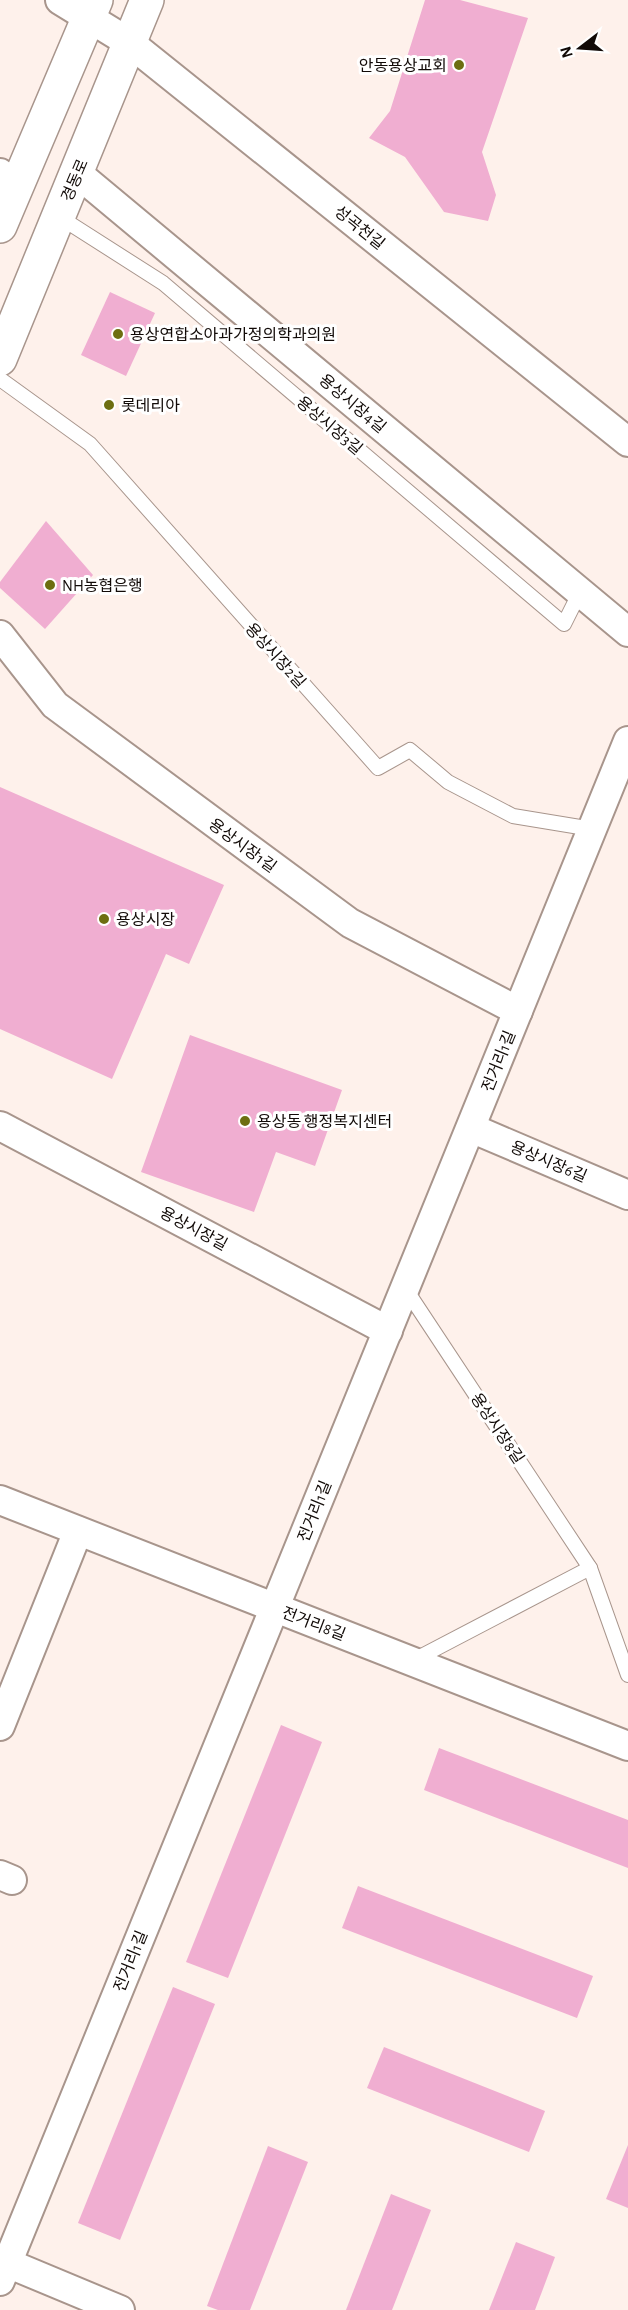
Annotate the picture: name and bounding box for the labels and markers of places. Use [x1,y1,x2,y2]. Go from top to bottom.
place label: 안동용상교회 [359,58,447,74]
marker: 안동용상교회 [452,58,466,72]
place label: 용상연합소아과가정의학과의원 [130,326,336,343]
marker: 용상연합소아과가정의학과의원 [111,327,125,341]
marker: 롯데리아 [102,398,116,412]
place label: 롯데리아 [121,398,180,414]
marker: NH농협은행 [43,578,57,592]
place label: NH농협은행 [62,578,143,594]
marker: 용상시장 [97,912,111,926]
place label: 용상시장 [116,912,175,928]
marker: 용상동 행정복지센터 [238,1114,252,1128]
place label: 용상동 행정복지센터 [257,1114,392,1130]

